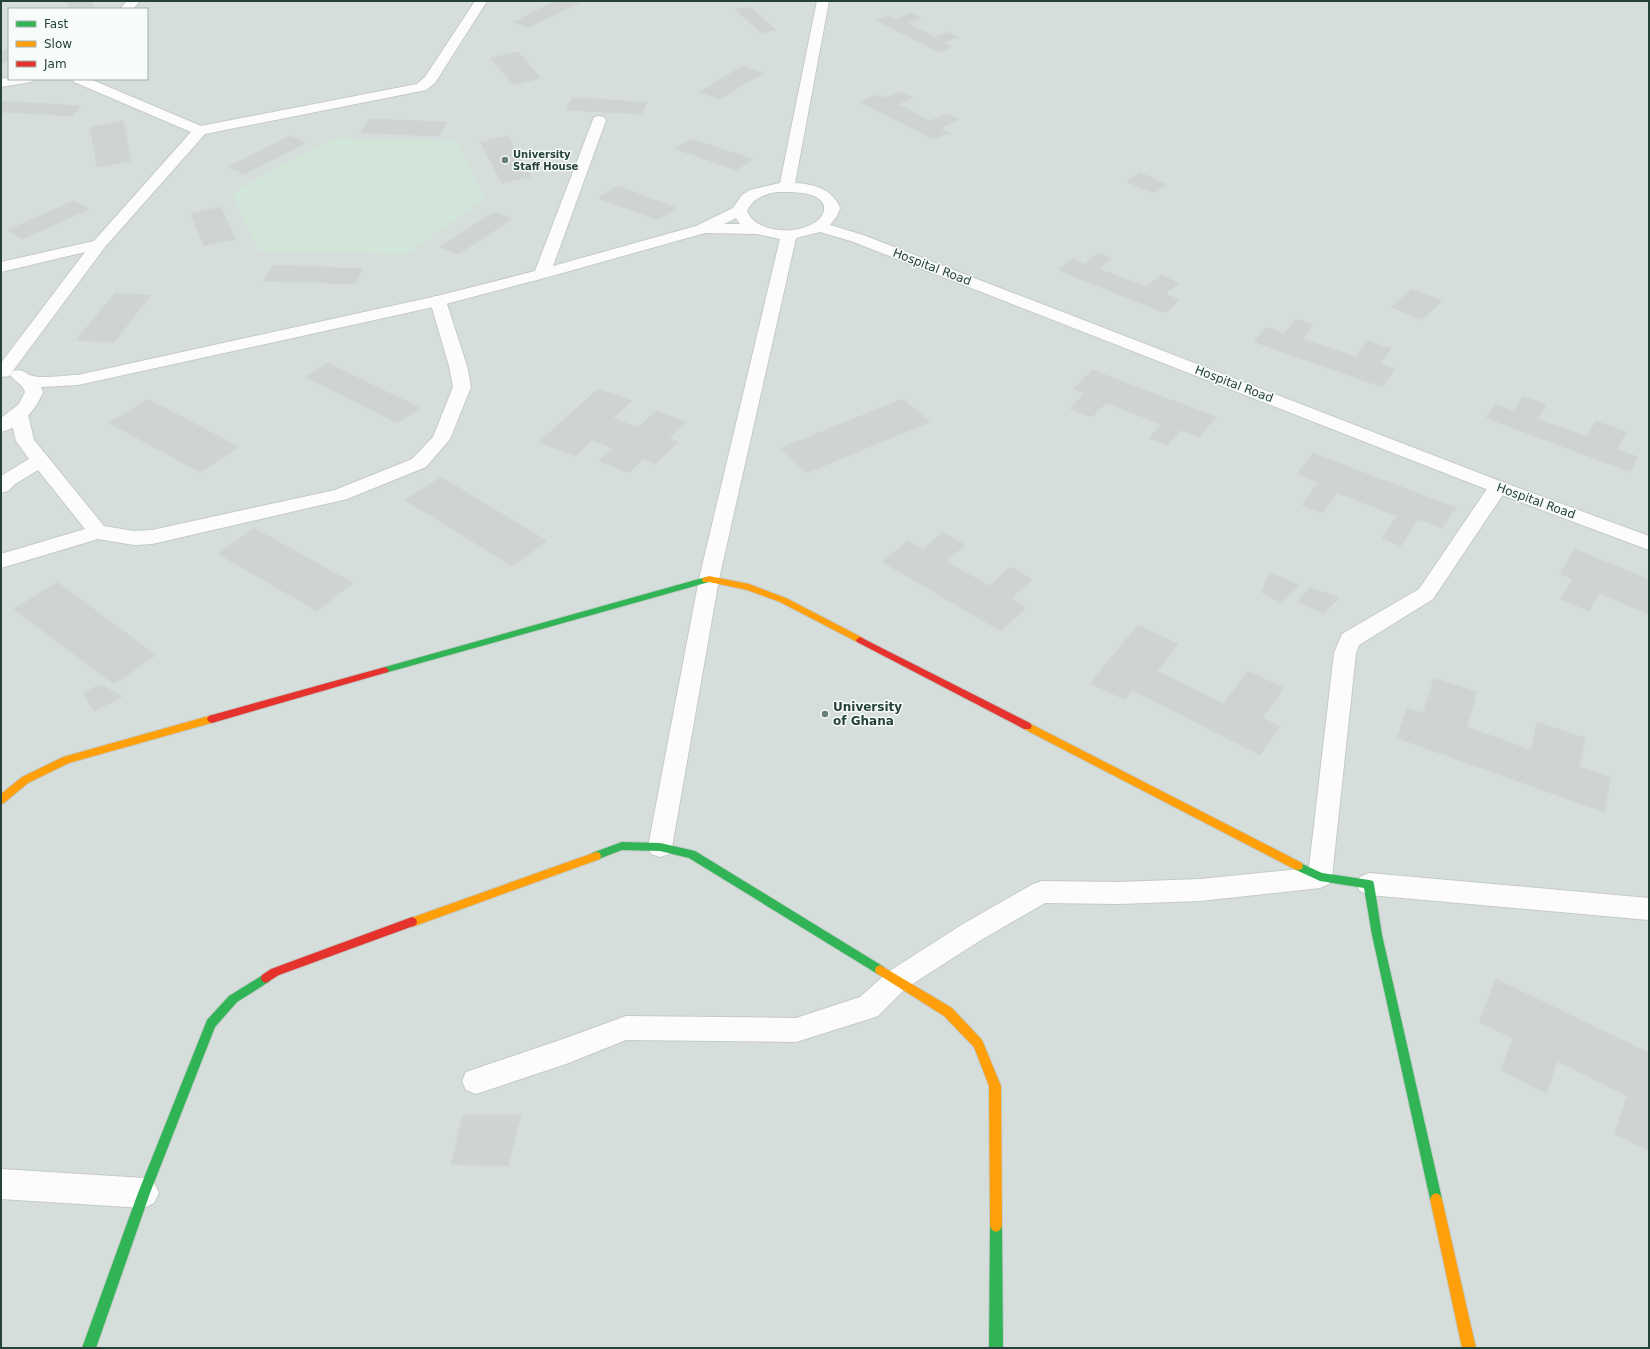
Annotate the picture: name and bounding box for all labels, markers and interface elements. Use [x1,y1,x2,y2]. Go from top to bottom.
legend [8,8,148,80]
text: Fast [44,17,68,31]
text: Slow [44,37,72,51]
text: Jam [43,57,67,71]
place label: University Staff House [513,149,579,172]
marker: University Staff House [500,155,510,165]
street label: Hospital Road [891,246,973,288]
street label: Hospital Road [1193,363,1275,405]
street label: Hospital Road [1495,480,1577,522]
place label: University of Ghana [833,700,902,728]
marker: University of Ghana [820,709,830,719]

